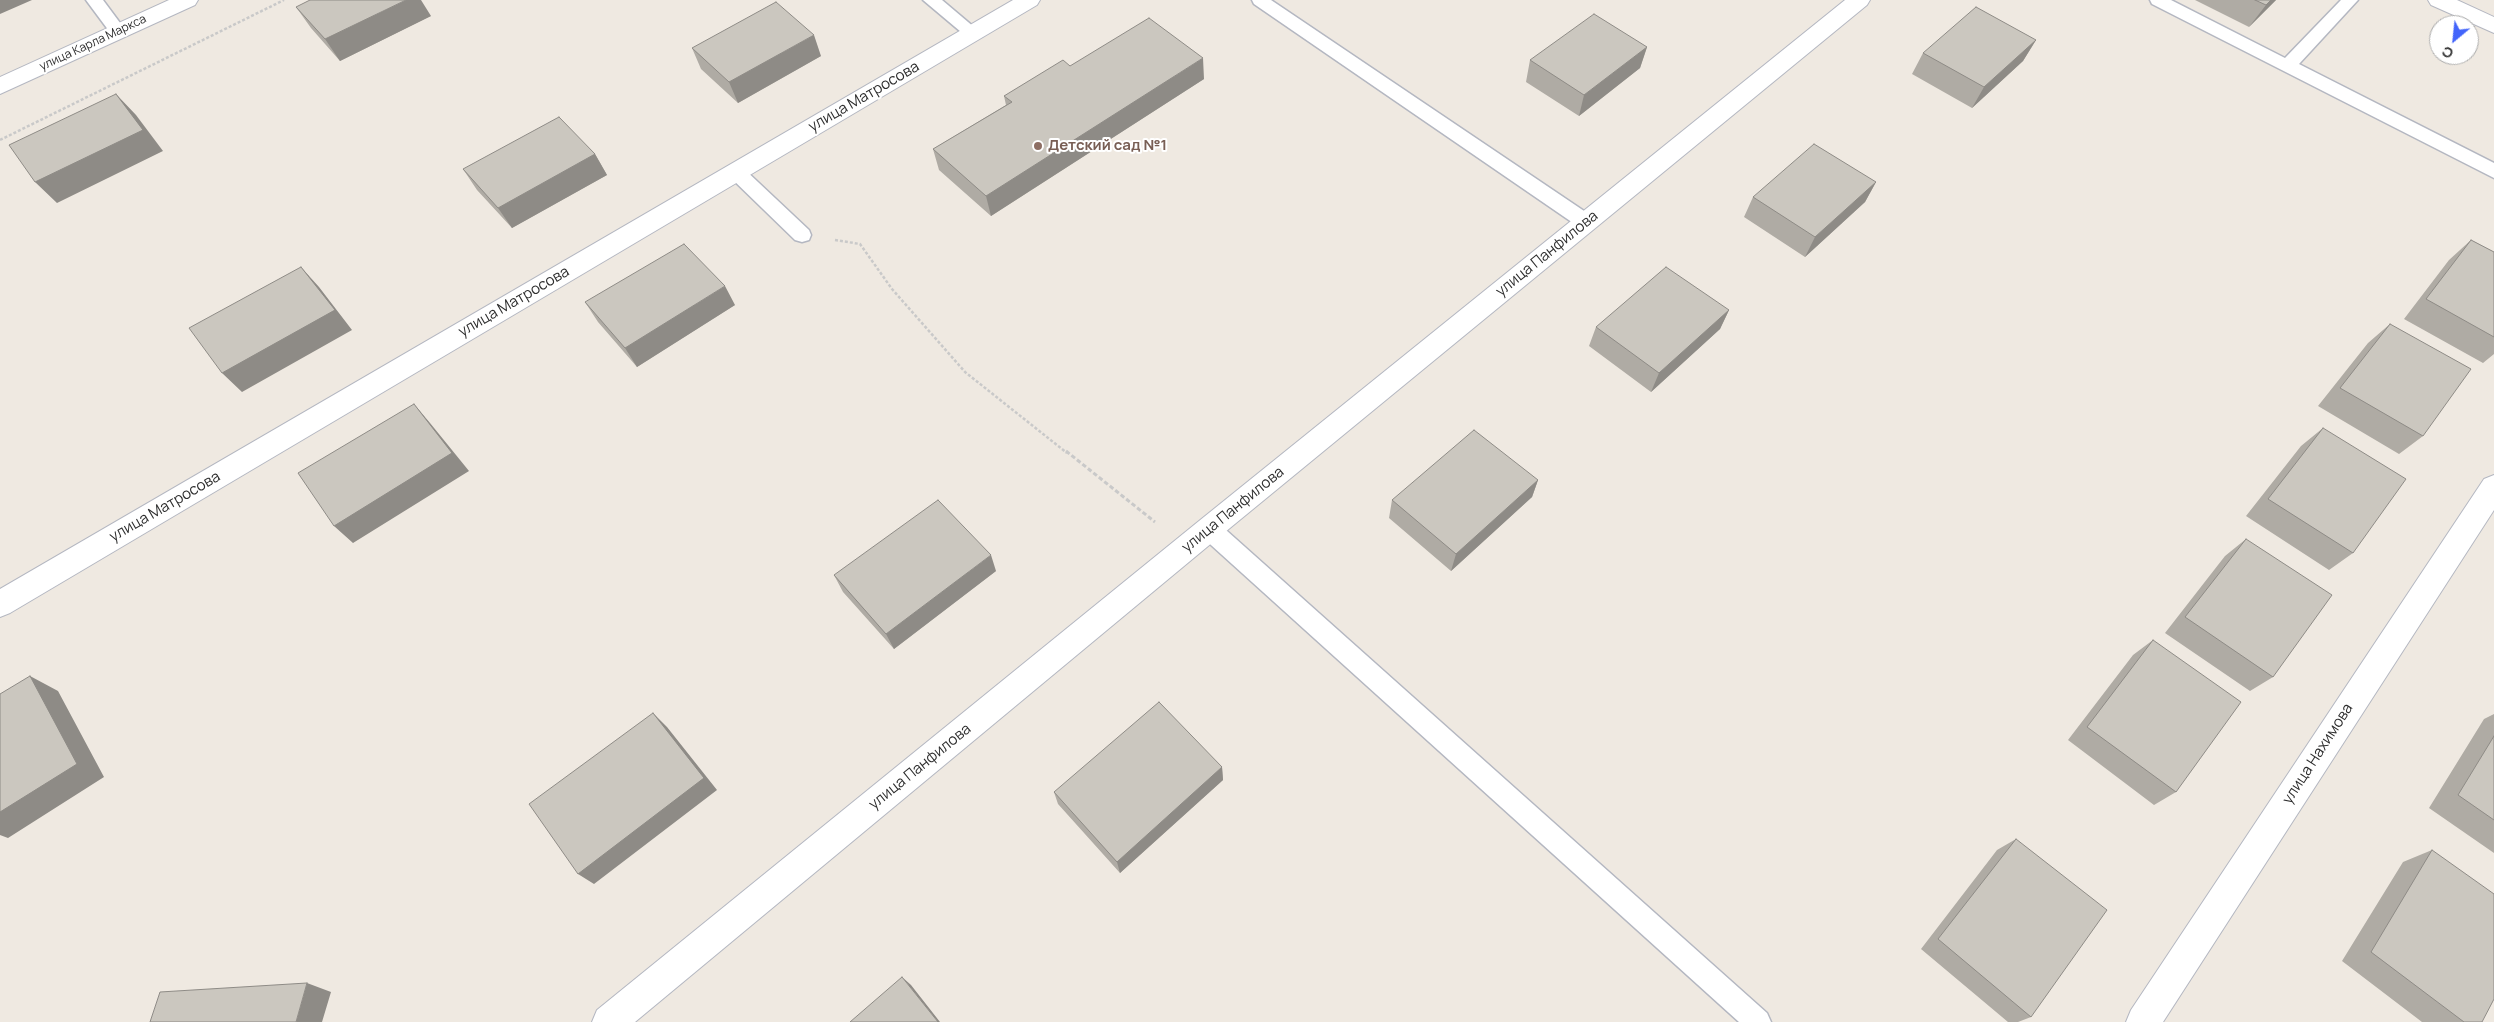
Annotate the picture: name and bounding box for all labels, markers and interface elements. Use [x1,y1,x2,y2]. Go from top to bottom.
street label: улица Карла Маркса [37,12,149,74]
north arrow [2429,15,2479,65]
text: С [2438,42,2456,64]
street label: улица Матросова [805,58,923,136]
place label: Детский сад №1 [1048,137,1167,155]
marker: Детский сад №1 [1032,140,1044,152]
street label: улица Панфилова [1492,207,1602,301]
street label: улица Матросова [455,263,573,341]
street label: улица Панфилова [1178,463,1288,557]
street label: улица Матросова [106,468,224,546]
street label: улица Нахимова [2279,700,2357,808]
street label: улица Панфилова [865,720,975,814]

